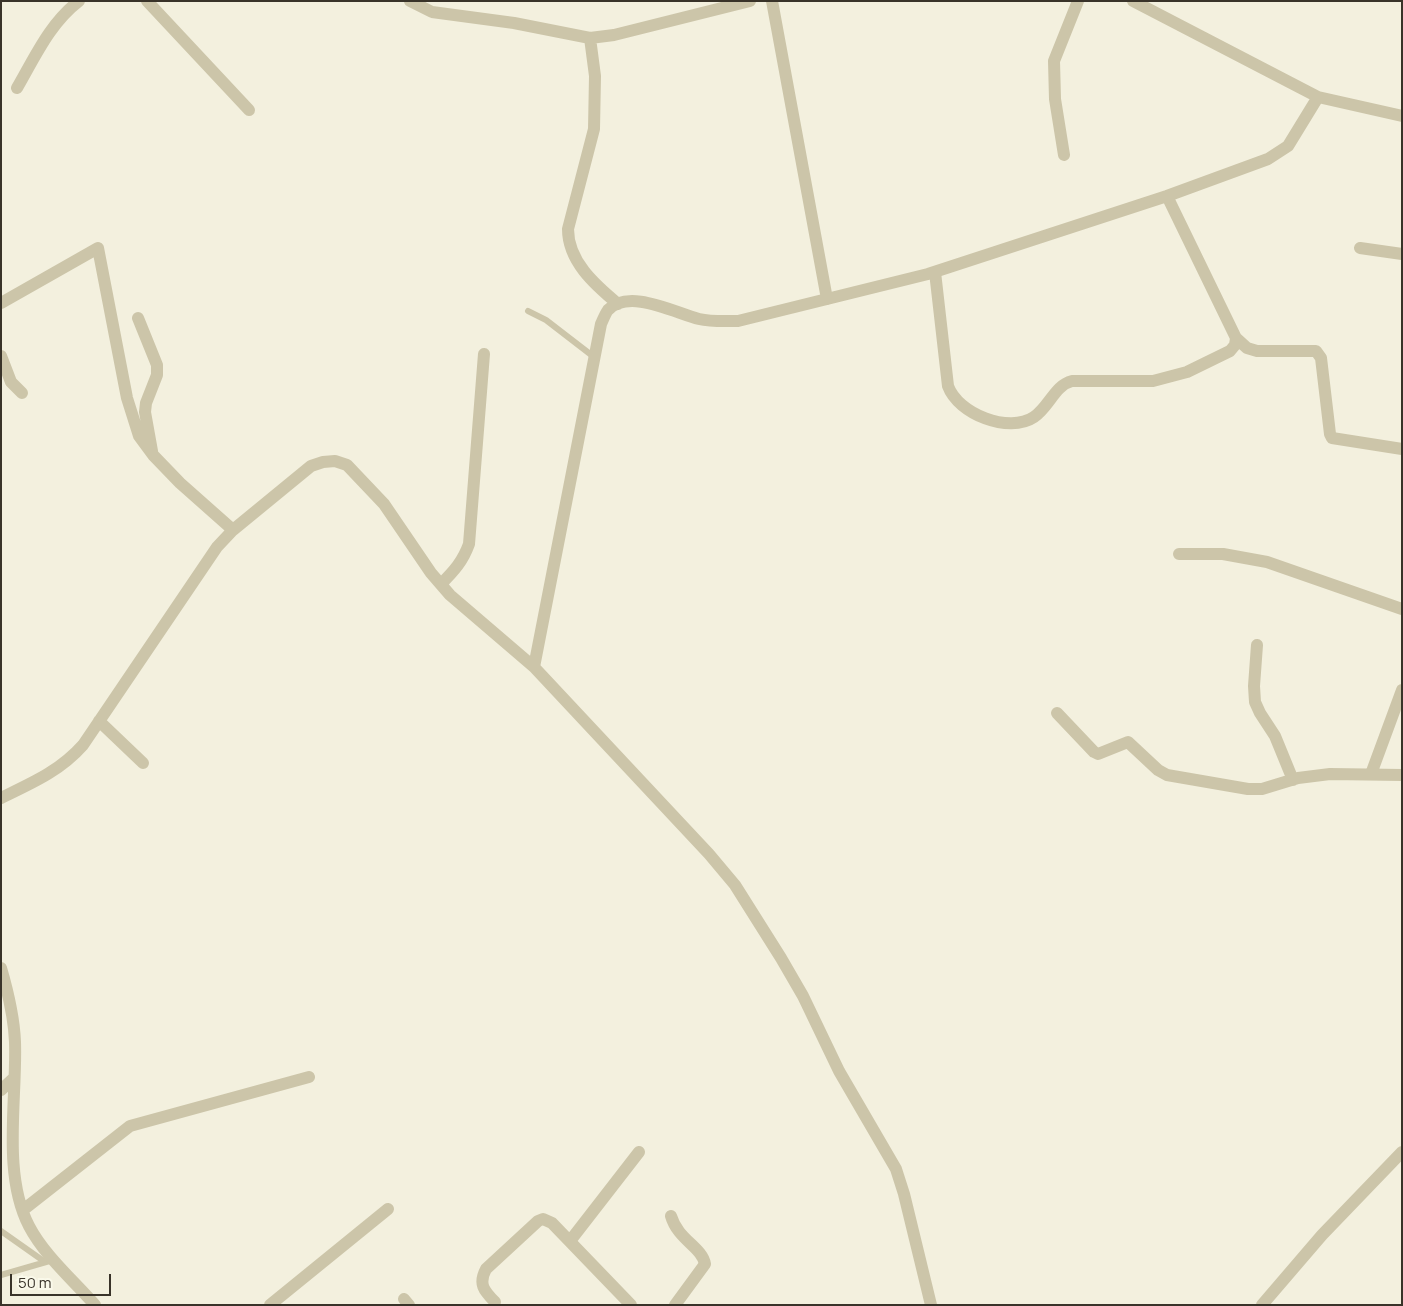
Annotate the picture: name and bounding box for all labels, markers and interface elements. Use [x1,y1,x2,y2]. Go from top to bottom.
scale bar [12,1264,114,1296]
text: 50 m [18,1272,52,1293]

